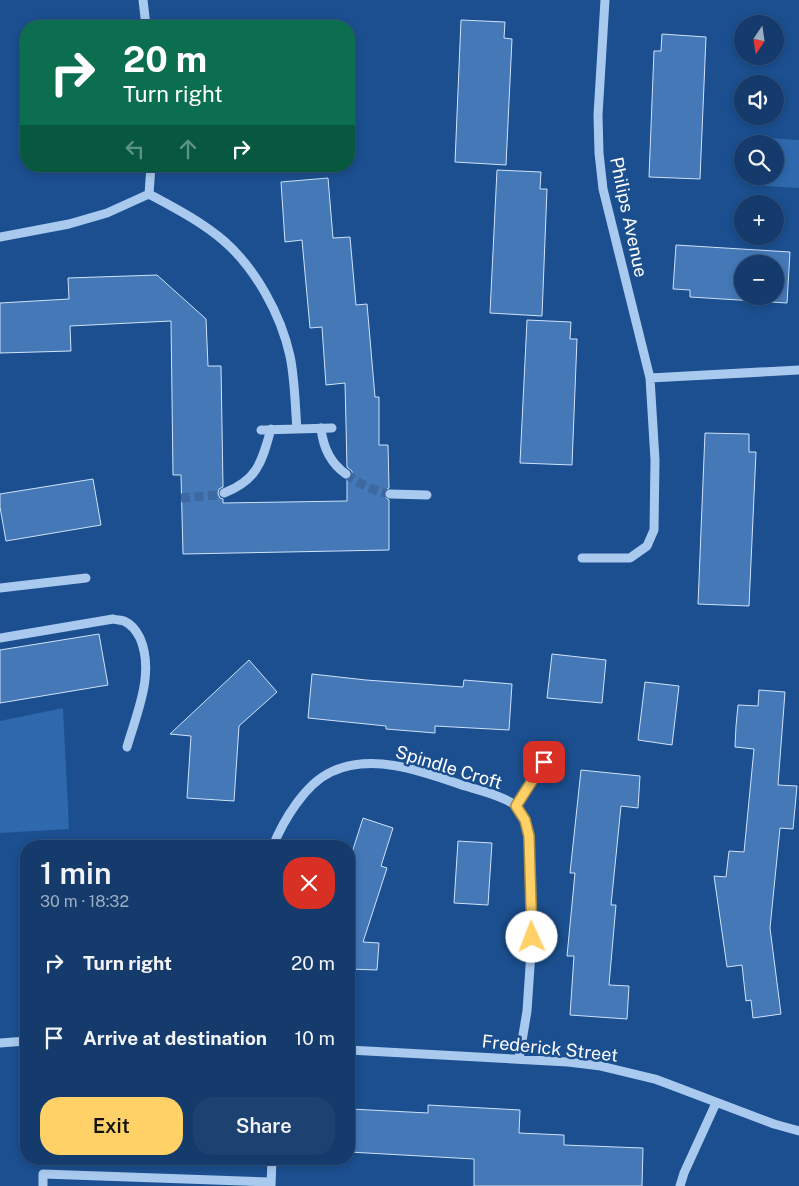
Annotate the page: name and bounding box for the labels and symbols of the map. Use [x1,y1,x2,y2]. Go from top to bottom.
north arrow [734,15,784,65]
street label: Philips Avenue [606,155,652,279]
street label: Spindle Croft [393,741,505,793]
pin [523,741,565,783]
position arrow [505,910,557,962]
street label: Frederick Street [481,1030,619,1066]

